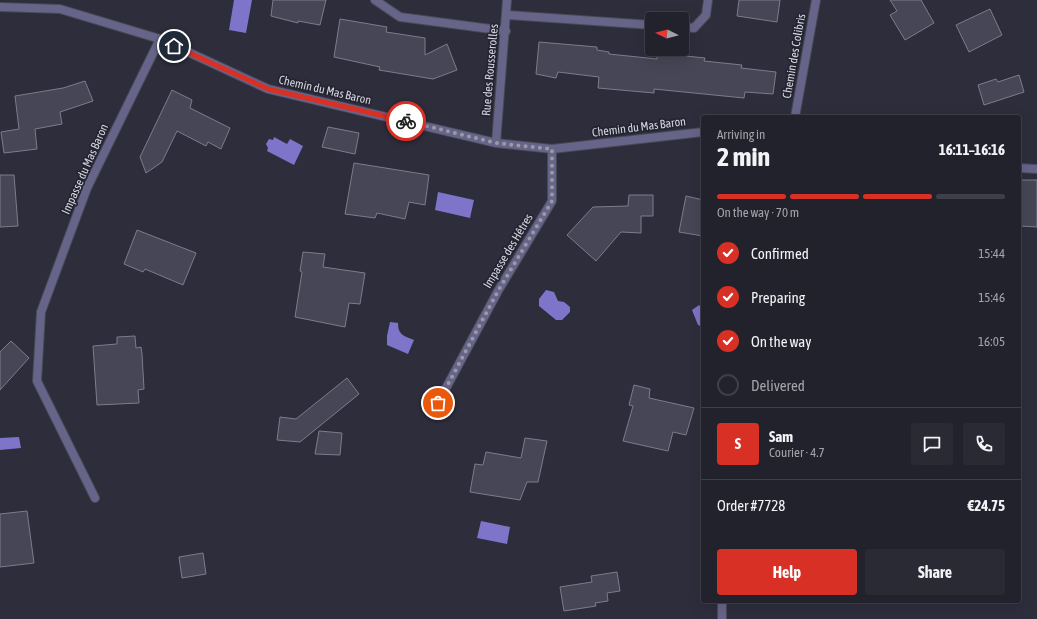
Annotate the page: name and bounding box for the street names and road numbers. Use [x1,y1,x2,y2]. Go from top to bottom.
street label: Chemin des Colibris [780,13,808,99]
street label: Rue des Rousserolles [479,23,501,117]
street label: Chemin du Mas Baron [277,73,373,107]
street label: Chemin du Mas Baron [591,114,687,140]
street label: Impasse du Mas Baron [59,122,111,216]
street label: Impasse des Hêtres [480,211,536,291]

